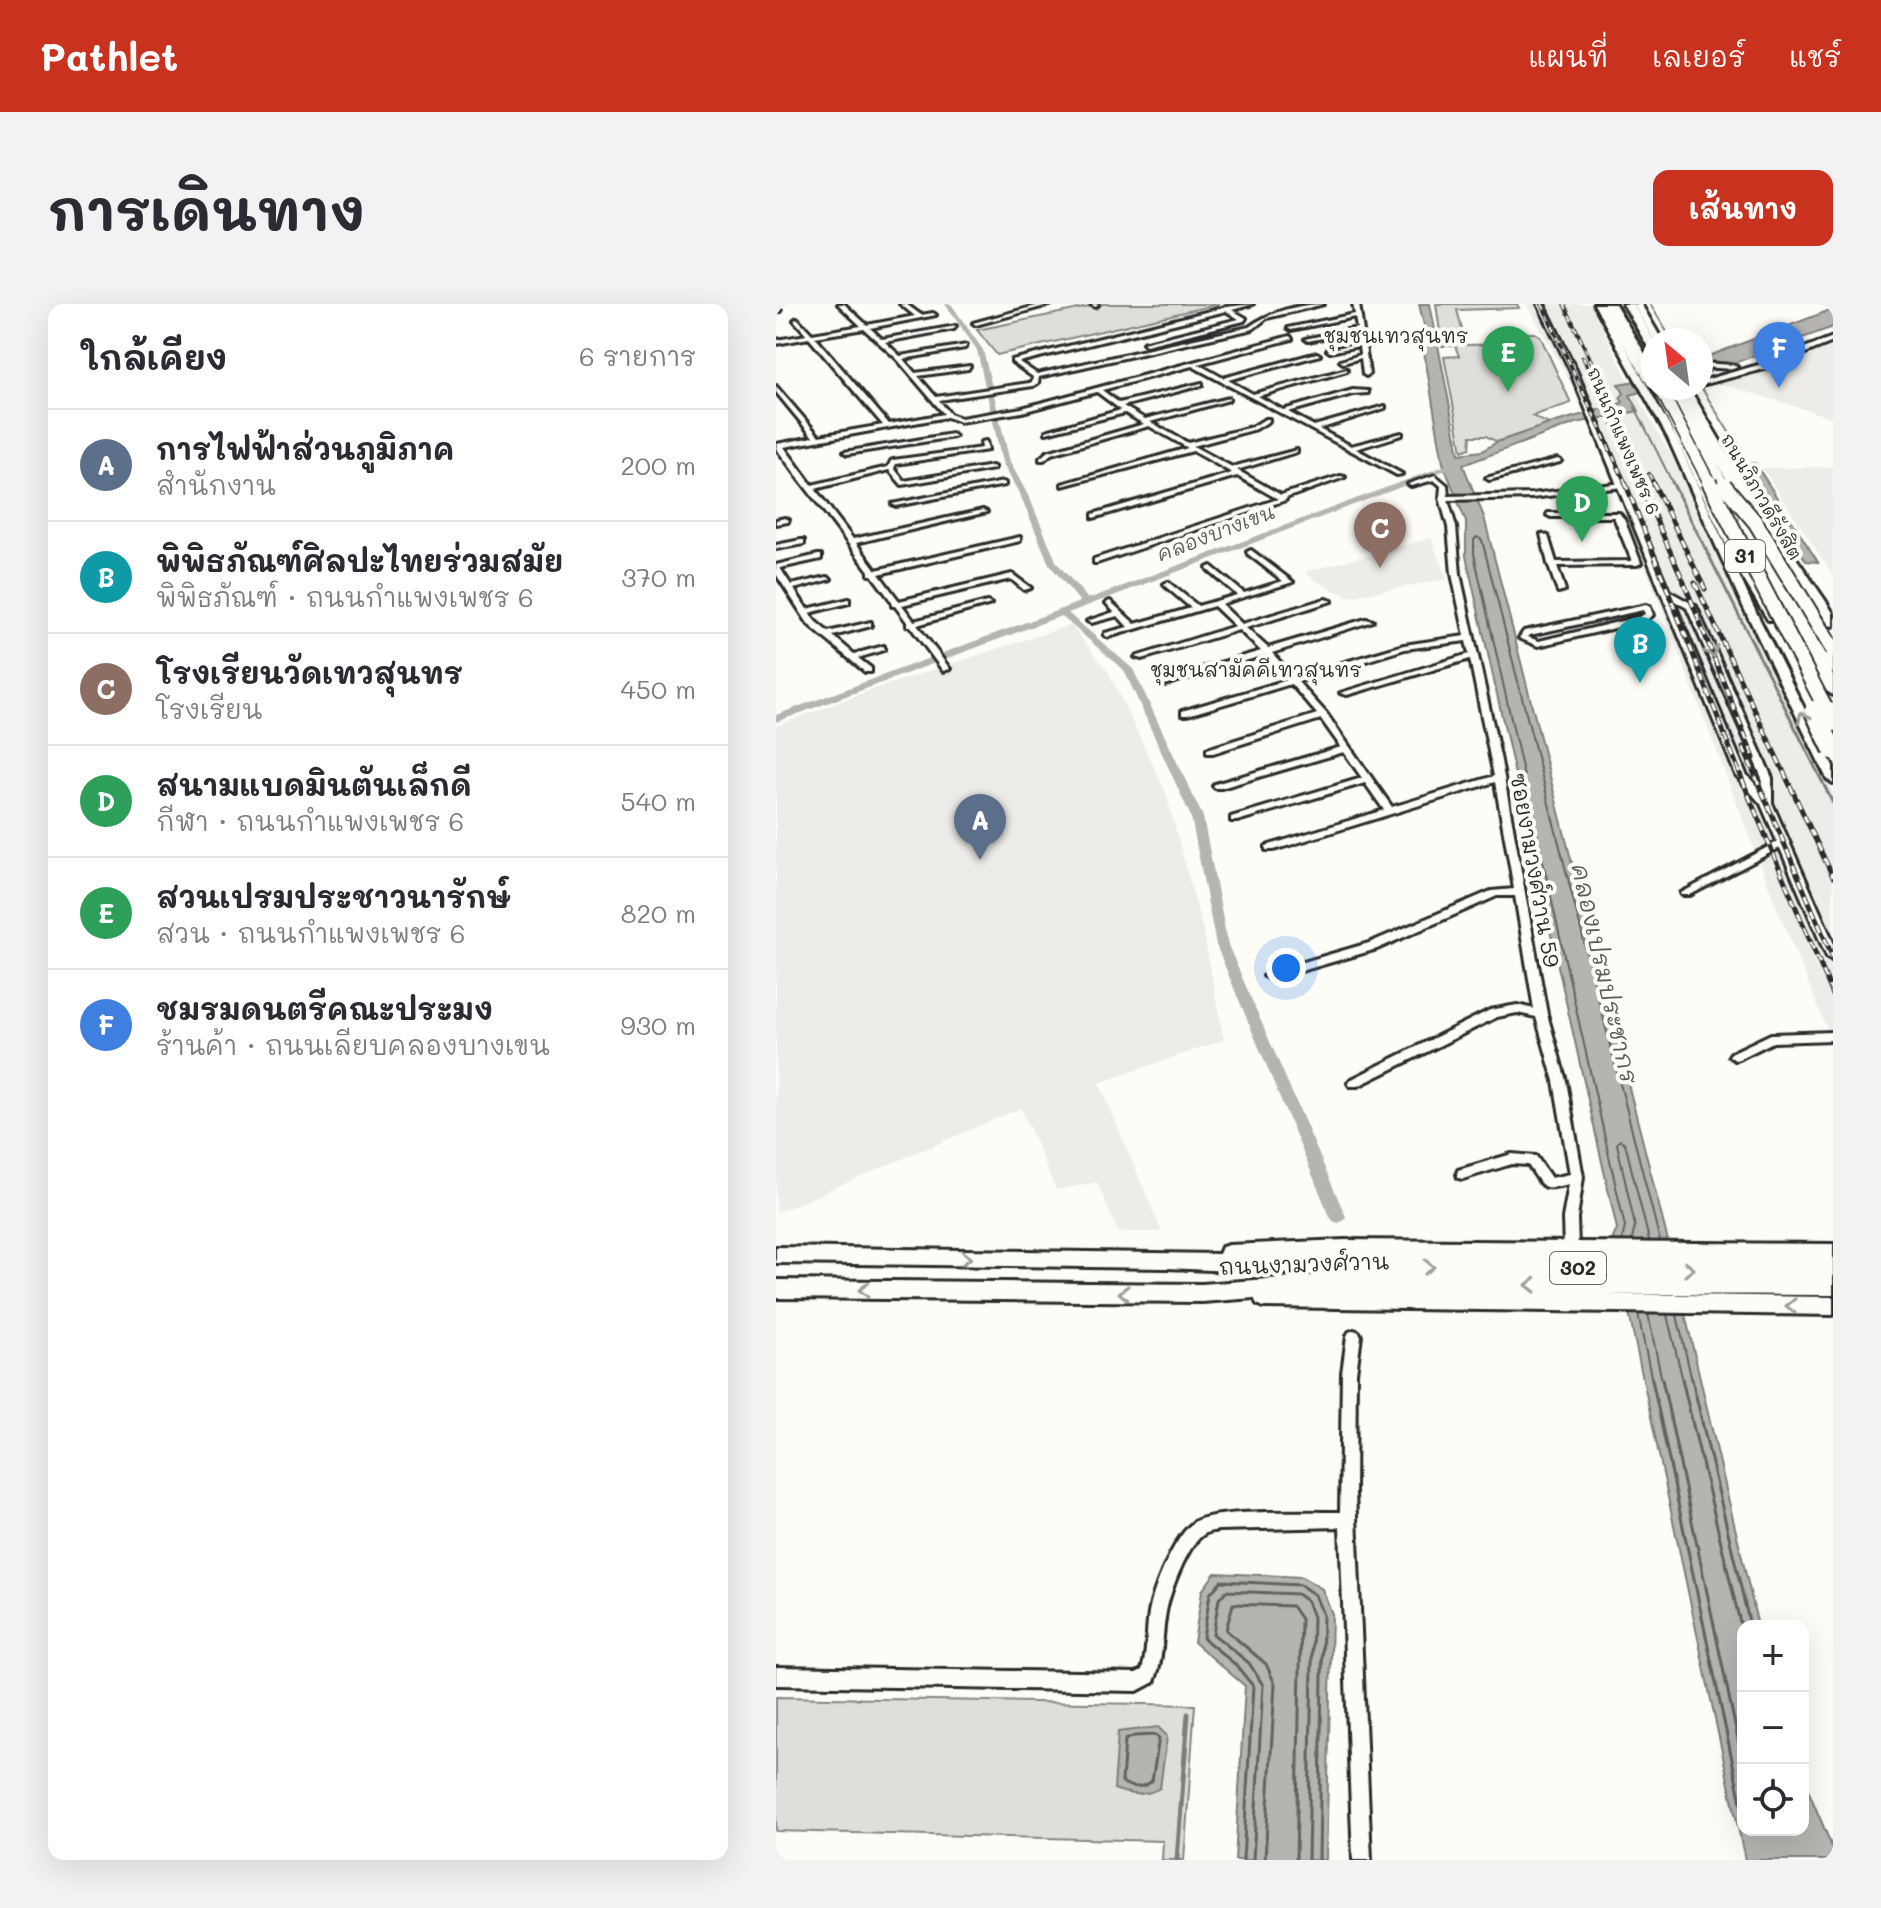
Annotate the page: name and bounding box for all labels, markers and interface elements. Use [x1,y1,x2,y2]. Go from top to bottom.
text: Pathlet [40,31,178,81]
text: แผนที่ [1529,38,1608,74]
text: เลเยอร์ [1652,38,1745,74]
text: แชร์ [1789,38,1841,74]
button: เส้นทาง [1653,170,1833,246]
text: การเดินทาง [48,172,365,245]
district label: ชุมชนเทวสุนทร [1324,322,1468,352]
pin: F [1753,322,1805,388]
pin: E [1482,326,1534,392]
north arrow [1641,328,1713,400]
text: ใกล้เคียง [80,334,227,379]
text: 6 รายการ [579,339,696,373]
street label: ถนนกำแพงเพชร 6 [1582,363,1666,518]
text: การไฟฟ้าส่วนภูมิภาค [156,428,455,468]
street label: ถนนวิภาวดีรังสิต [1716,429,1808,564]
text: A [97,448,115,482]
text: 200 m [620,448,696,482]
text: สำนักงาน [156,468,276,502]
pin: D [1556,476,1608,542]
water label: คลองบางเขน [1153,498,1278,567]
pin: C [1354,502,1406,568]
text: พิพิธภัณฑ์ศิลปะไทยร่วมสมัย [156,540,563,580]
road number: 31 [1725,540,1765,572]
text: B [97,560,115,594]
text: 370 m [621,560,696,594]
text: พิพิธภัณฑ์ · ถนนกำแพงเพชร 6 [156,580,534,614]
pin: B [1614,617,1666,683]
one-way arrow [1702,644,1718,659]
text: โรงเรียนวัดเทวสุนทร [156,652,463,692]
district label: ชุมชนสามัคคีเทวสุนทร [1150,656,1362,686]
text: C [96,672,116,706]
text: 450 m [620,672,696,706]
text: โรงเรียน [156,692,262,726]
one-way arrow [1797,711,1812,726]
text: สนามแบดมินตันเล็กดี [156,764,471,804]
street label: ซอยงามวงศ์วาน 59 [1504,771,1567,969]
text: D [97,784,115,818]
text: 540 m [620,784,696,818]
pin: A [954,794,1006,860]
text: กีฬา · ถนนกำแพงเพชร 6 [156,804,464,838]
water label: คลองเปรมประชากร [1565,860,1646,1087]
text: สวนเปรมประชาวนารักษ์ [156,876,510,916]
text: E [98,896,114,930]
text: 820 m [621,896,696,930]
text: สวน · ถนนกำแพงเพชร 6 [156,916,465,950]
your location [1266,948,1306,988]
text: ชมรมดนตรีคณะประมง [156,988,493,1028]
text: F [98,1008,114,1042]
text: 930 m [620,1008,696,1042]
text: ร้านค้า · ถนนเลียบคลองบางเขน [156,1028,550,1062]
street label: ถนนงามวงศ์วาน [1218,1246,1390,1281]
one-way arrow [960,1249,973,1267]
road number: 302 [1550,1252,1606,1284]
one-way arrow [1423,1258,1436,1276]
one-way arrow [1683,1260,1696,1277]
one-way arrow [1524,1276,1537,1294]
one-way arrow [857,1282,870,1299]
one-way arrow [1117,1284,1130,1302]
one-way arrow [1784,1297,1797,1315]
map controls [1737,1620,1809,1836]
button: + [1737,1620,1809,1692]
button: − [1737,1692,1809,1764]
button: locate [1737,1764,1809,1836]

